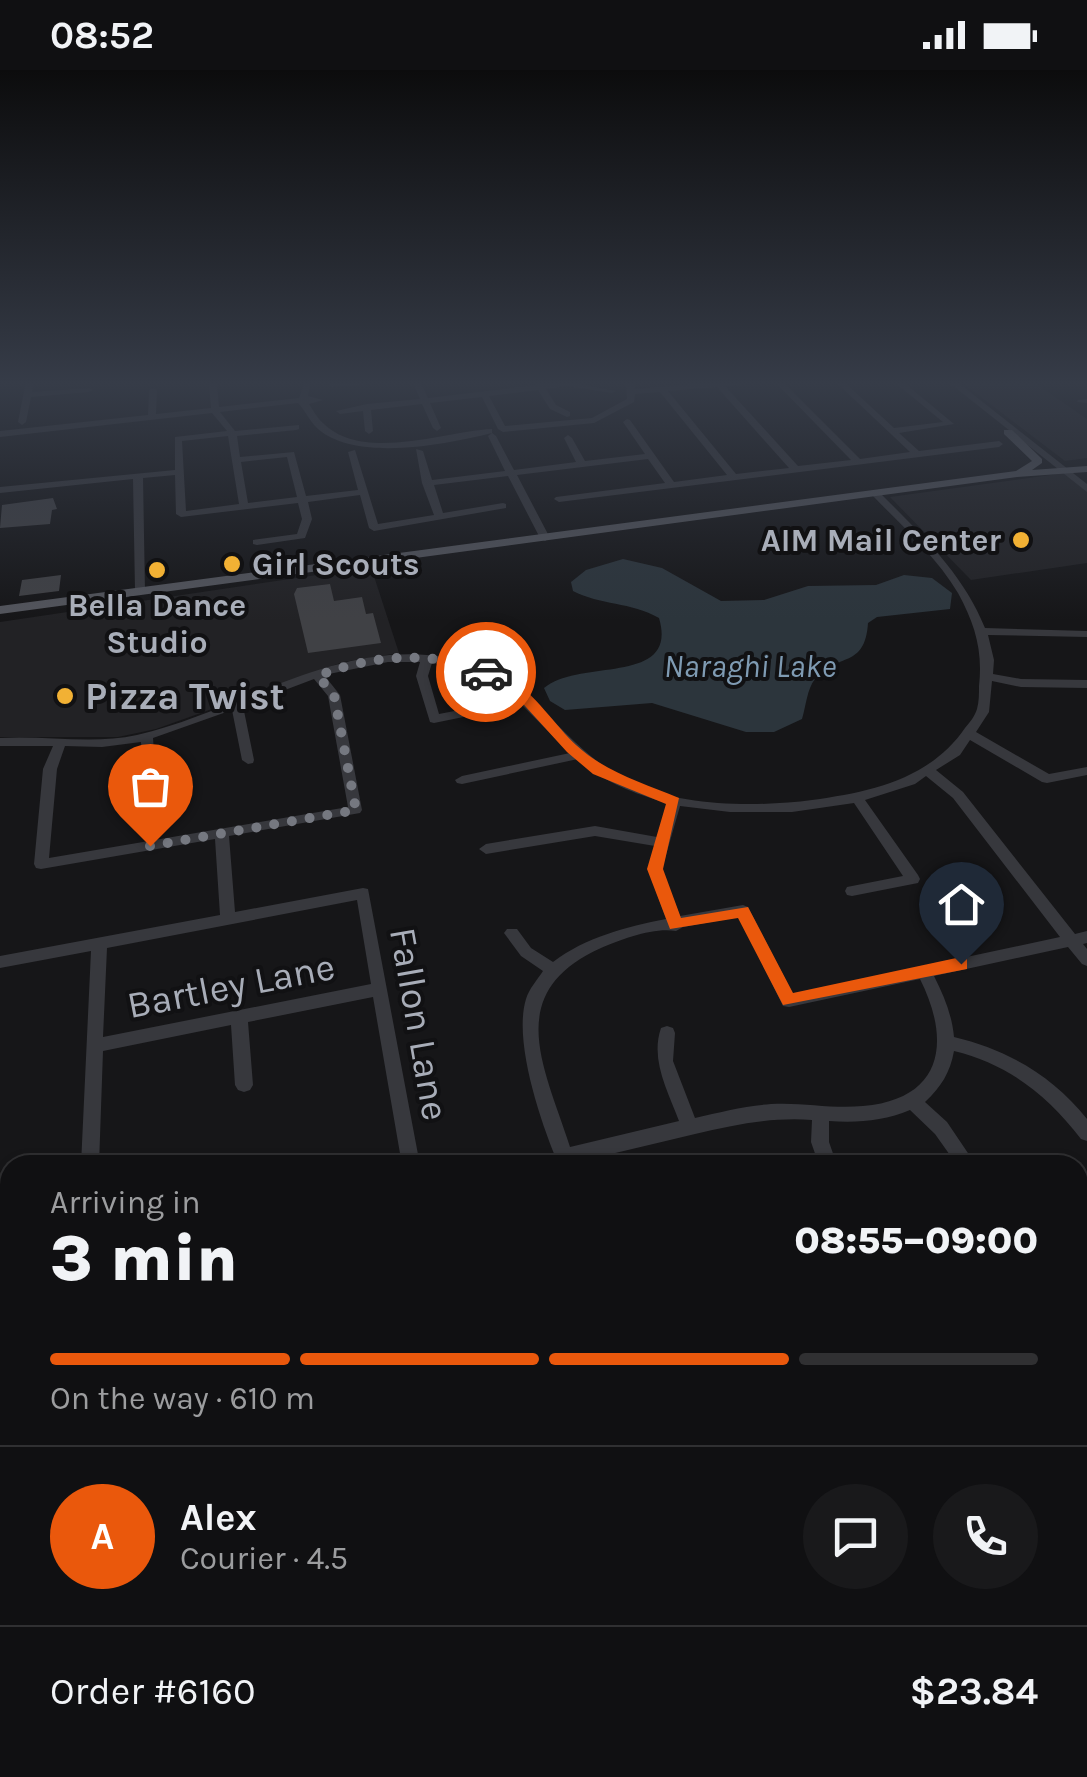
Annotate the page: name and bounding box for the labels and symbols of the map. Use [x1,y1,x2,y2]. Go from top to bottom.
place label: AIM Mail Center [761,522,1001,559]
marker: AIM Mail Center [1010,529,1032,551]
place label: Girl Scouts [252,546,420,583]
marker: Girl Scouts [221,553,243,575]
marker: Bella Dance Studio [146,559,168,581]
place label: Bella Dance Studio [68,587,246,661]
courier [436,622,536,722]
water label: Naraghi Lake [664,648,837,685]
place label: Pizza Twist [85,674,284,719]
marker: Pizza Twist [54,685,76,707]
pin [108,744,193,847]
pin [919,862,1004,965]
street label: Fallon Lane [380,924,458,1124]
street label: Bartley Lane [123,944,339,1028]

